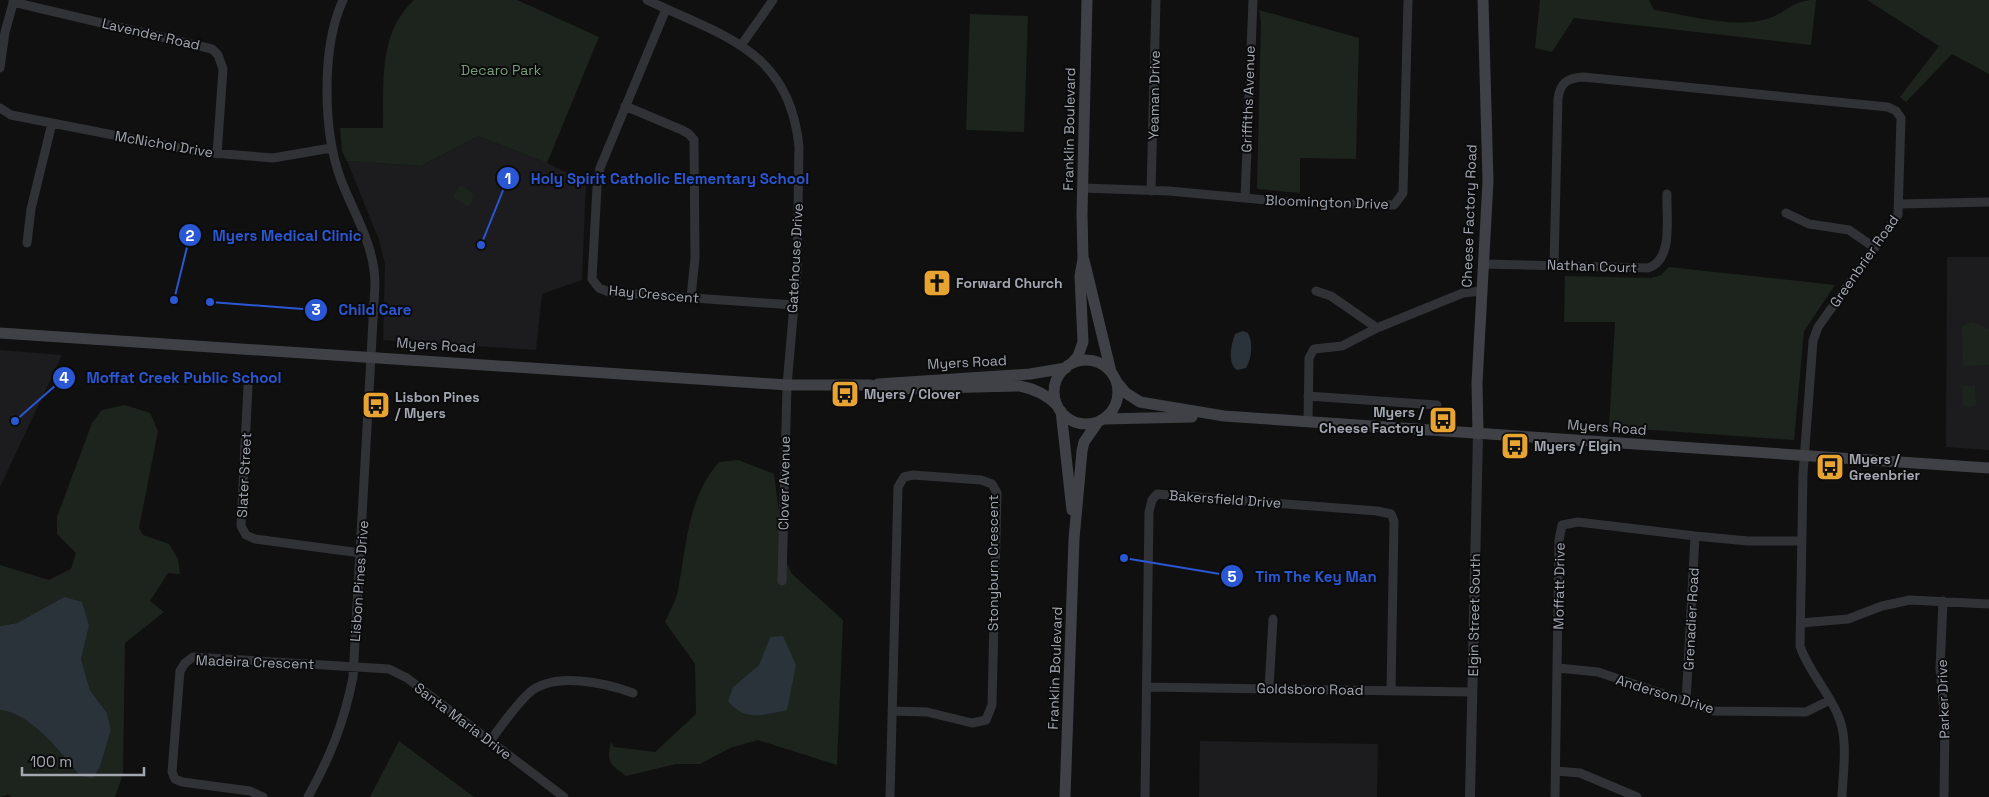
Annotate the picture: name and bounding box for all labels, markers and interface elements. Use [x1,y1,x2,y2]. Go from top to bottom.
street label: Lavender Road [100,14,202,54]
street label: Griffiths Avenue [1237,45,1259,153]
street label: Yeaman Drive [1144,50,1164,140]
park label: Decaro Park [461,61,542,79]
street label: Franklin Boulevard [1059,67,1079,191]
street label: McNichol Drive [113,127,215,161]
street label: Cheese Factory Road [1458,144,1480,288]
callout: Holy Spirit Catholic Elementary School [496,163,819,193]
text: 1 [505,169,511,188]
text: Holy Spirit Catholic Elementary School [531,169,809,188]
street label: Bloomington Drive [1265,191,1389,213]
street label: Gatehouse Drive [783,203,807,313]
street label: Greenbrier Road [1825,211,1903,311]
callout: Myers Medical Clinic [177,220,371,250]
text: 2 [186,226,195,245]
text: Myers Medical Clinic [213,226,362,245]
street label: Nathan Court [1547,255,1637,277]
church icon: Forward Church [922,268,952,298]
place label: Forward Church [956,274,1063,292]
street label: Hay Crescent [608,281,700,307]
callout: Child Care [303,295,421,325]
text: 3 [311,300,321,319]
text: Child Care [339,300,412,319]
street label: Myers Road [396,333,476,357]
street label: Myers Road [927,351,1007,373]
callout: Moffat Creek Public School [52,363,292,393]
text: 4 [59,368,69,387]
text: Moffat Creek Public School [86,368,282,387]
bus stop icon: Myers / Clover [830,379,860,409]
place label: Myers / Clover [864,385,961,403]
place label: Lisbon Pines / Myers [394,388,480,422]
bus stop icon: Lisbon Pines / Myers [361,390,391,420]
place label: Myers / Cheese Factory [1319,403,1425,437]
bus stop icon: Myers / Cheese Factory [1428,405,1458,435]
street label: Myers Road [1567,415,1647,439]
bus stop icon: Myers / Elgin [1500,431,1530,461]
street label: Slater Street [233,432,255,518]
street label: Clover Avenue [774,436,794,530]
place label: Myers / Elgin [1534,437,1621,455]
place label: Myers / Greenbrier [1849,450,1921,484]
bus stop icon: Myers / Greenbrier [1815,452,1845,482]
street label: Bakersfield Drive [1168,486,1282,512]
street label: Stonyburn Crescent [984,495,1002,631]
street label: Lisbon Pines Drive [346,520,372,642]
street label: Moffatt Drive [1549,542,1569,630]
street label: Elgin Street South [1464,553,1484,677]
callout: Tim The Key Man [1220,561,1387,591]
text: 5 [1227,567,1237,586]
text: Tim The Key Man [1255,567,1377,586]
street label: Grenadier Road [1679,567,1703,671]
street label: Franklin Boulevard [1044,606,1066,730]
street label: Madeira Crescent [195,651,315,673]
street label: Parker Drive [1933,659,1953,739]
street label: Anderson Drive [1614,671,1716,717]
street label: Santa Maria Drive [411,679,515,763]
street label: Goldsboro Road [1256,679,1364,699]
scale bar [22,744,145,776]
text: 100 m [30,752,72,771]

